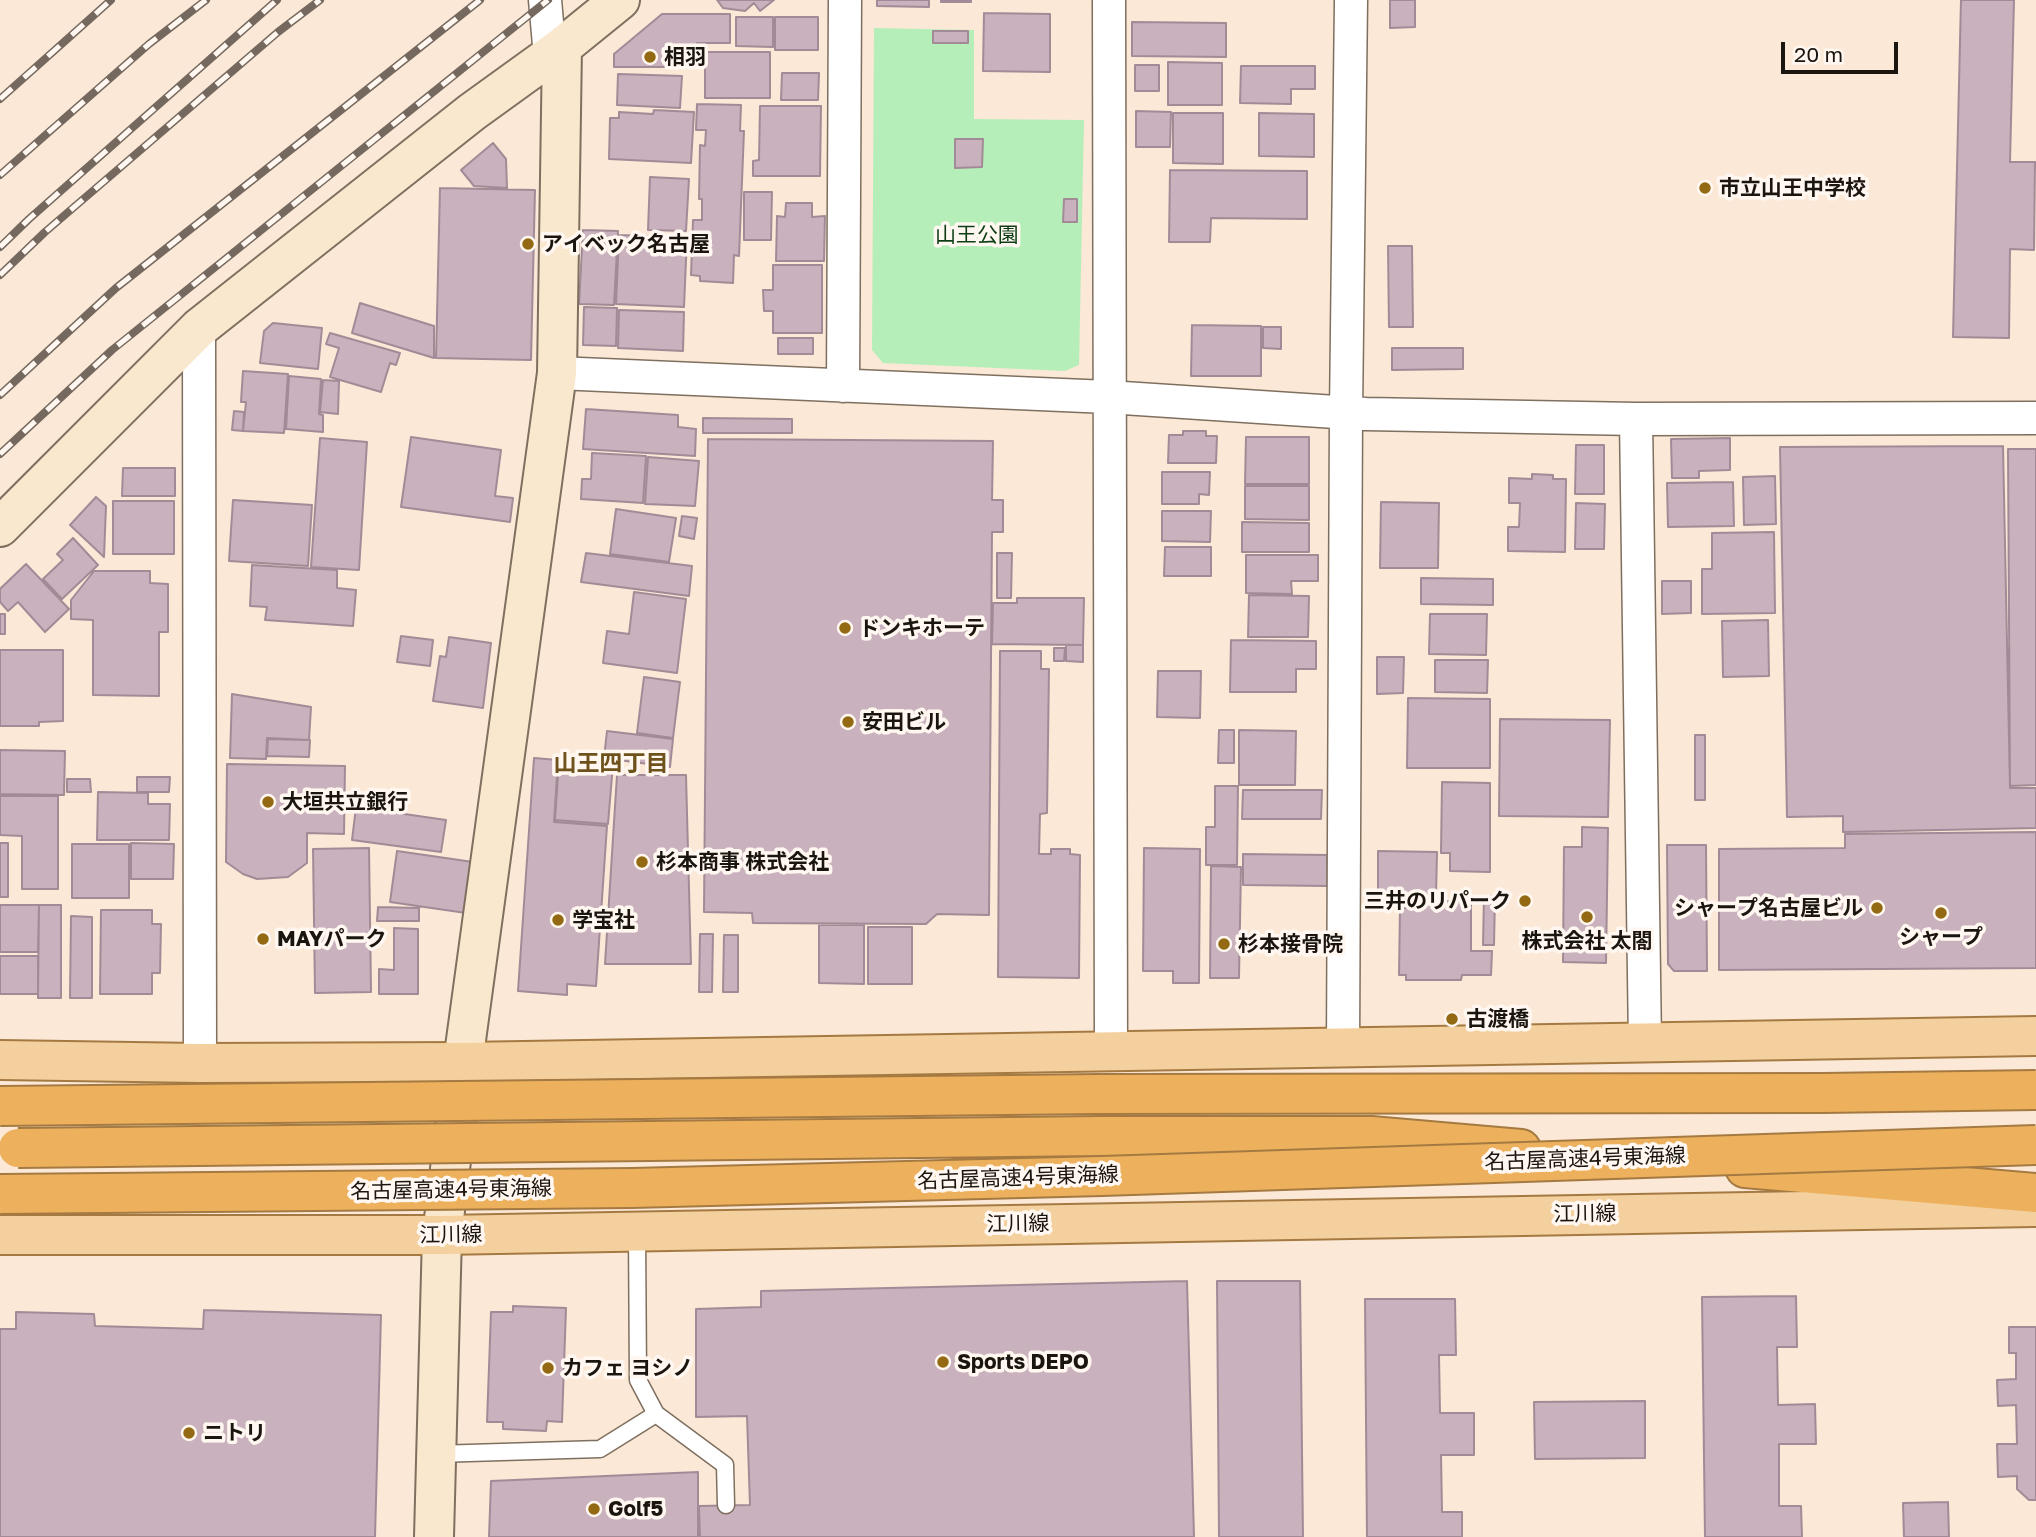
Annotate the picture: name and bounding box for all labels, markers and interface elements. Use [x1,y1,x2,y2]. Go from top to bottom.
scale bar [1784,28,1901,72]
text: 20 m [1794,41,1843,67]
place label: 相羽 [664,44,706,70]
marker: 相羽 [642,49,658,65]
place label: 市立山王中学校 [1719,175,1866,201]
marker: 市立山王中学校 [1697,180,1713,196]
park label: 山王公園 [935,222,1019,248]
place label: アイベック名古屋 [542,231,710,257]
marker: アイベック名古屋 [520,236,536,252]
place label: ドンキホーテ [859,615,985,641]
marker: ドンキホーテ [837,620,853,636]
place label: 安田ビル [862,709,946,735]
marker: 安田ビル [840,714,856,730]
district label: 山王四丁目 [554,750,668,778]
place label: 大垣共立銀行 [282,789,408,815]
marker: 大垣共立銀行 [260,794,276,810]
place label: 杉本商事 株式会社 [656,849,829,875]
marker: 杉本商事 株式会社 [634,854,650,870]
place label: 三井のリパーク [1364,888,1511,914]
marker: 三井のリパーク [1517,893,1533,909]
place label: シャープ名古屋ビル [1674,895,1863,921]
marker: シャープ名古屋ビル [1869,900,1885,916]
marker: シャープ [1933,905,1949,921]
place label: 学宝社 [572,907,635,933]
marker: 株式会社 太閤 [1579,909,1595,925]
marker: 学宝社 [550,912,566,928]
place label: シャープ [1899,924,1983,950]
place label: MAYパーク [277,926,387,952]
place label: 株式会社 太閤 [1521,928,1653,954]
marker: MAYパーク [255,931,271,947]
place label: 杉本接骨院 [1238,931,1343,957]
marker: 杉本接骨院 [1216,936,1232,952]
place label: 古渡橋 [1466,1006,1529,1032]
marker: 古渡橋 [1444,1011,1460,1027]
street label: 名古屋高速4号東海線 [1484,1143,1686,1175]
street label: 名古屋高速4号東海線 [917,1162,1119,1194]
street label: 名古屋高速4号東海線 [350,1176,552,1204]
street label: 江川線 [1553,1201,1617,1227]
street label: 江川線 [986,1211,1050,1237]
street label: 江川線 [419,1222,483,1248]
place label: Sports DEPO [957,1349,1089,1375]
marker: Sports DEPO [935,1354,951,1370]
place label: カフェ ヨシノ [562,1355,693,1381]
marker: カフェ ヨシノ [540,1360,556,1376]
place label: ニトリ [203,1420,266,1446]
marker: ニトリ [181,1425,197,1441]
place label: Golf5 [608,1496,663,1522]
marker: Golf5 [586,1501,602,1517]

